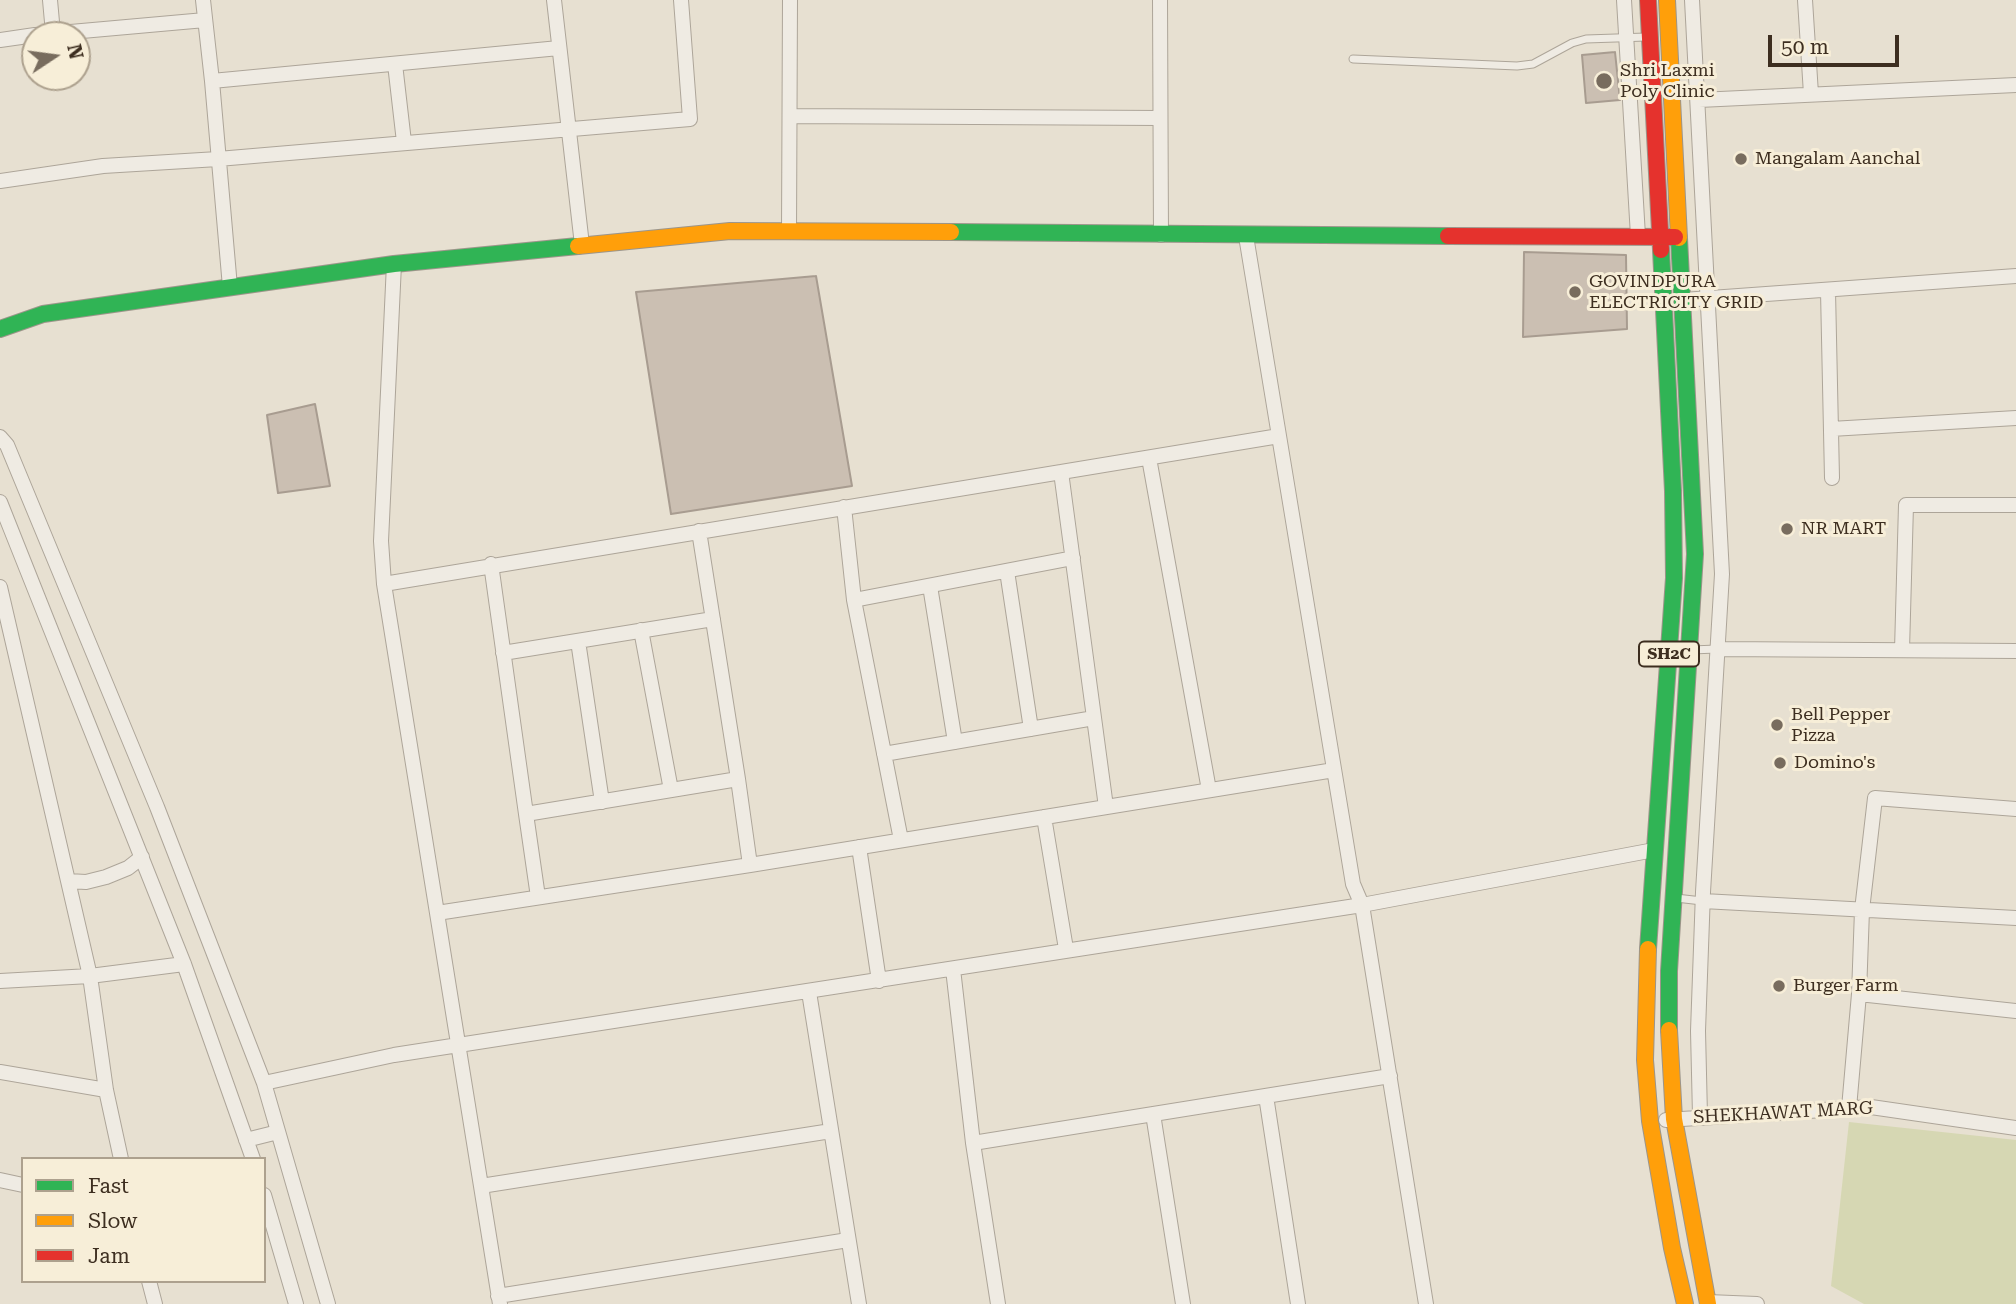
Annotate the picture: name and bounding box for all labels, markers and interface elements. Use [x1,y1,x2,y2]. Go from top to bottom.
north arrow [21,21,91,91]
scale bar [1771,21,1902,65]
text: 50 m [1781,35,1829,59]
text: N [62,42,88,61]
place label: Shri Laxmi Poly Clinic [1620,60,1715,102]
marker: Shri Laxmi Poly Clinic [1594,71,1614,91]
place label: Mangalam Aanchal [1755,148,1920,170]
marker: Mangalam Aanchal [1733,151,1749,167]
place label: GOVINDPURA ELECTRICITY GRID [1589,271,1763,314]
marker: GOVINDPURA ELECTRICITY GRID [1567,284,1583,300]
place label: NR MART [1801,518,1886,540]
marker: NR MART [1779,521,1795,537]
road number: SH2C [1639,642,1699,666]
place label: Bell Pepper Pizza [1791,704,1890,746]
marker: Bell Pepper Pizza [1769,717,1785,733]
place label: Domino's [1794,752,1875,774]
marker: Domino's [1772,755,1788,771]
place label: Burger Farm [1793,975,1898,997]
marker: Burger Farm [1771,978,1787,994]
street label: SHEKHAWAT MARG [1693,1098,1873,1128]
legend [21,1157,266,1283]
text: Fast [88,1174,129,1198]
text: Slow [88,1209,137,1233]
text: Jam [88,1244,130,1268]

